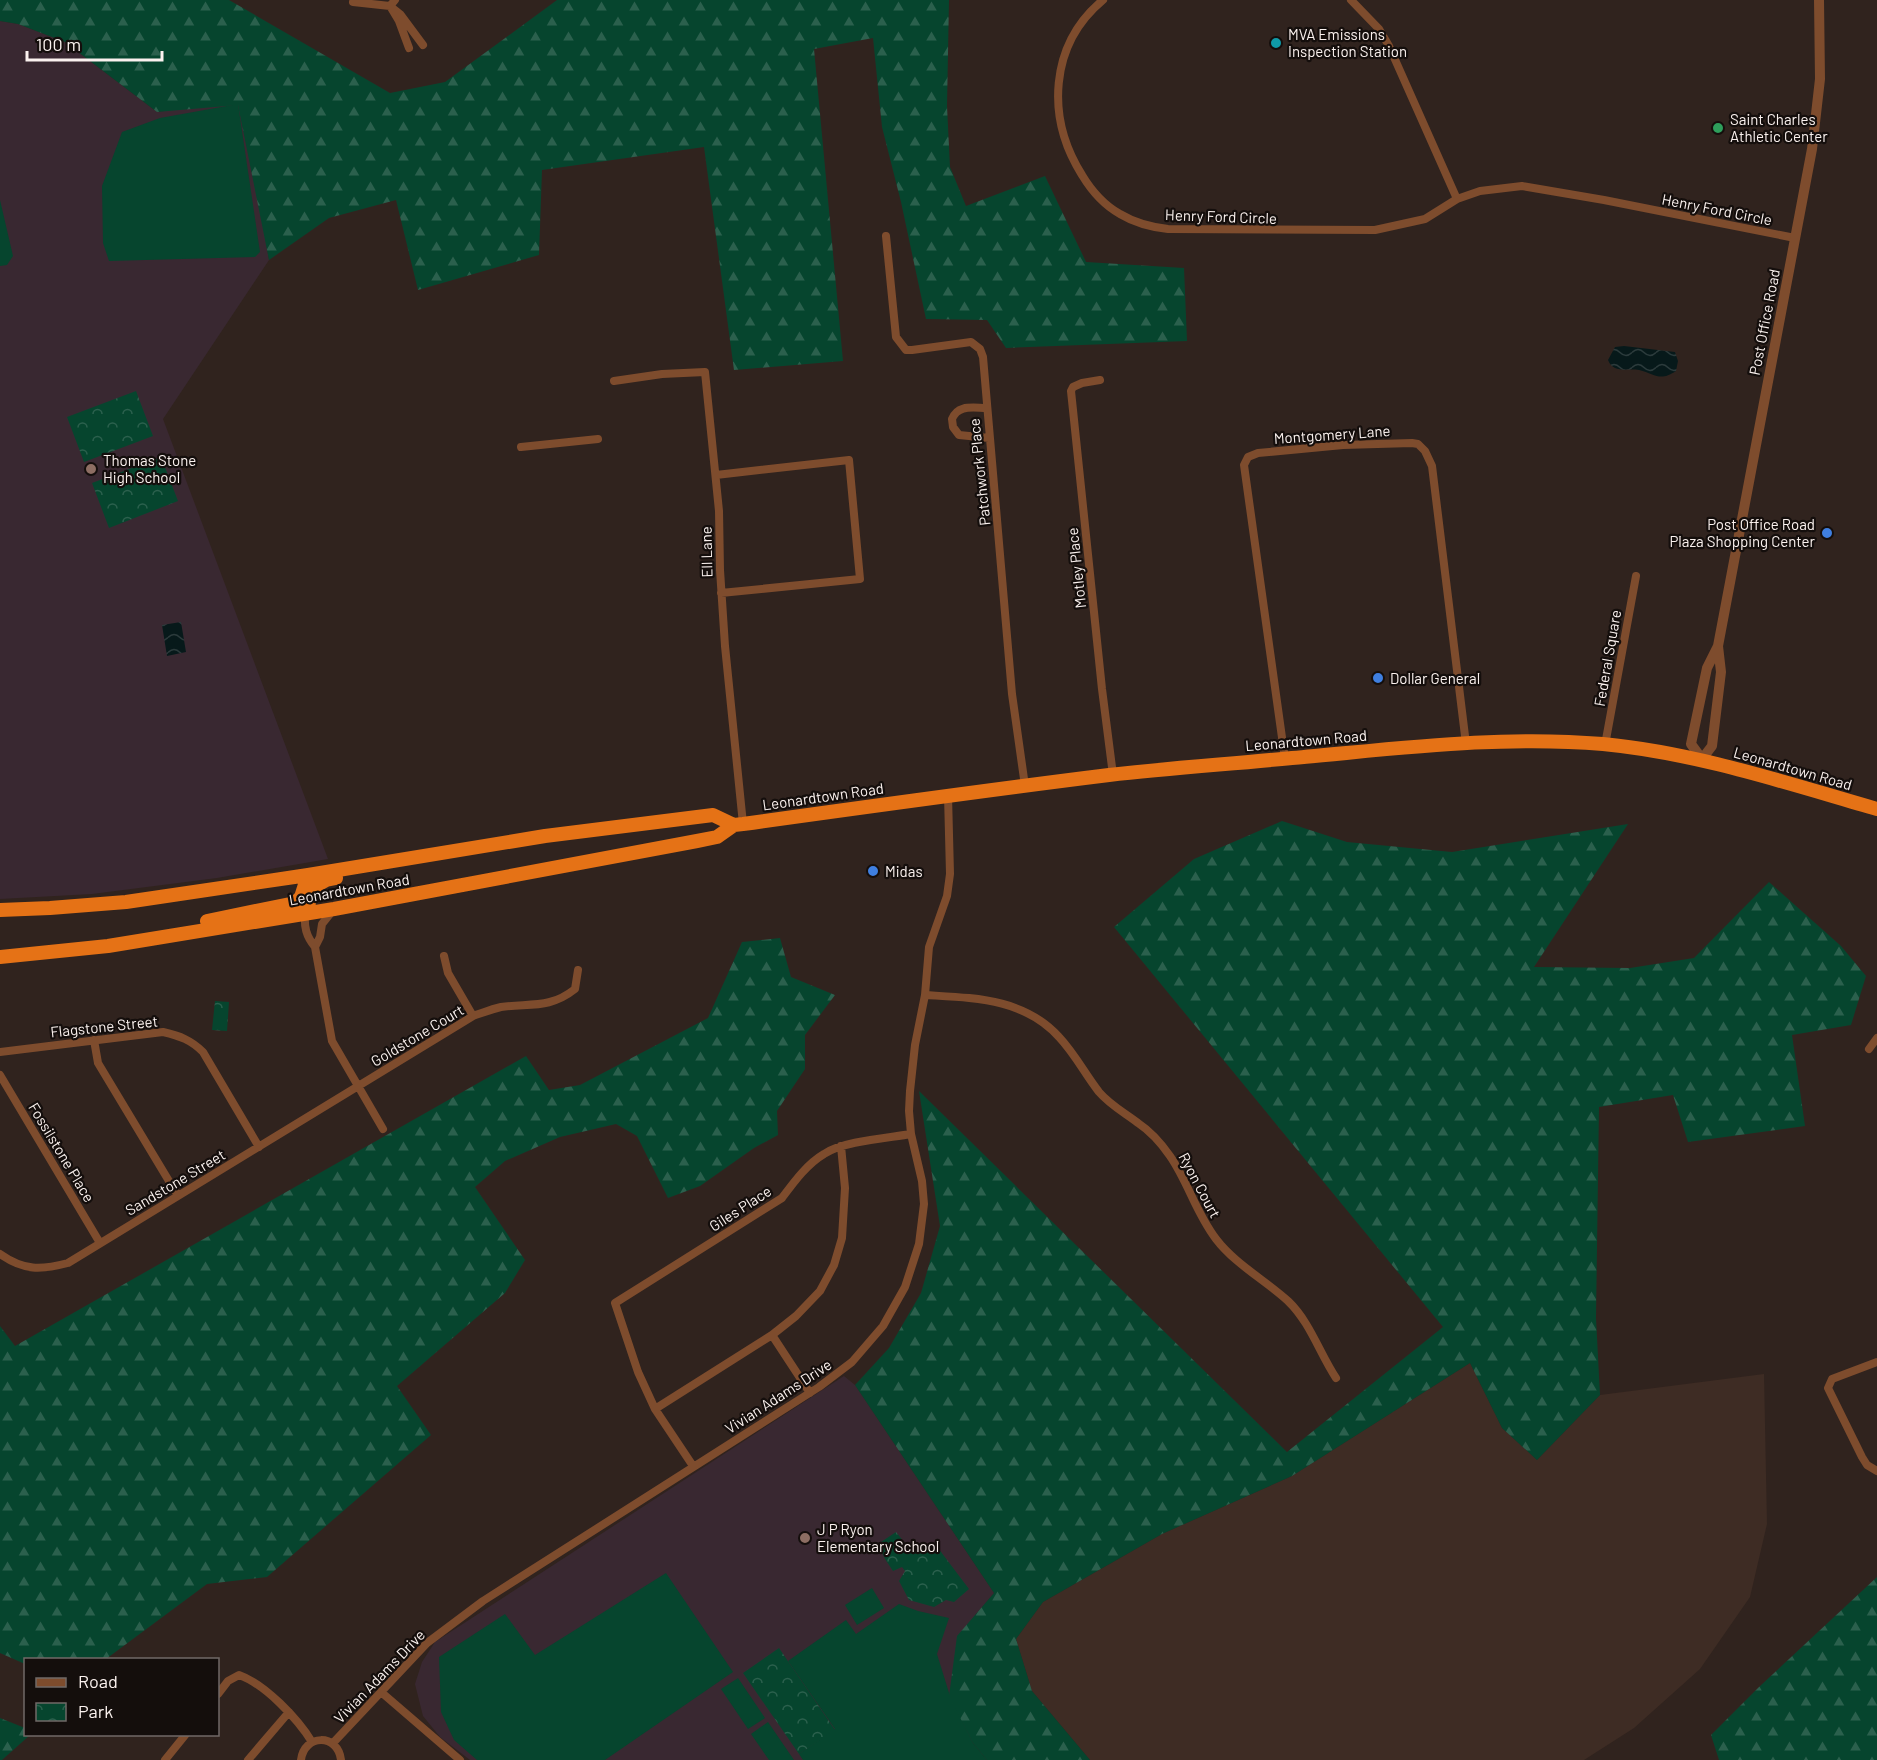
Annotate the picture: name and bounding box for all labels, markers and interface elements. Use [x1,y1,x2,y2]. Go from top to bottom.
scale bar [27,24,162,62]
place label: MVA Emissions Inspection Station [1288,25,1407,60]
text: 100 m [36,33,81,55]
marker: MVA Emissions Inspection Station [1269,36,1283,50]
place label: Saint Charles Athletic Center [1730,110,1828,145]
marker: Saint Charles Athletic Center [1711,121,1725,135]
street label: Henry Ford Circle [1660,189,1774,229]
street label: Henry Ford Circle [1165,205,1277,227]
street label: Post Office Road [1745,267,1783,377]
street label: Patchwork Place [964,417,994,527]
street label: Montgomery Lane [1273,421,1391,447]
place label: Thomas Stone High School [103,451,196,486]
marker: Thomas Stone High School [84,462,98,476]
place label: Post Office Road Plaza Shopping Center [1669,515,1816,550]
street label: Ell Lane [697,526,715,578]
marker: Post Office Road Plaza Shopping Center [1820,526,1834,540]
street label: Motley Place [1063,527,1089,609]
street label: Federal Square [1590,608,1624,708]
place label: Dollar General [1390,669,1480,687]
marker: Dollar General [1371,671,1385,685]
street label: Leonardtown Road [1244,726,1368,754]
street label: Leonardtown Road [1732,743,1854,793]
street label: Leonardtown Road [761,779,885,813]
place label: Midas [885,862,923,880]
marker: Midas [866,864,880,878]
street label: Leonardtown Road [287,870,411,908]
street label: Goldstone Court [367,1000,467,1070]
street label: Flagstone Street [49,1011,159,1041]
street label: Fossilstone Place [25,1099,99,1205]
street label: Sandstone Street [122,1145,228,1219]
street label: Ryon Court [1175,1149,1225,1221]
street label: Giles Place [706,1181,774,1235]
street label: Vivian Adams Drive [721,1355,835,1437]
place label: J P Ryon Elementary School [817,1520,939,1555]
marker: J P Ryon Elementary School [798,1531,812,1545]
street label: Vivian Adams Drive [330,1625,428,1727]
legend [24,1658,219,1736]
text: Road [78,1670,118,1692]
text: Park [78,1700,113,1722]

